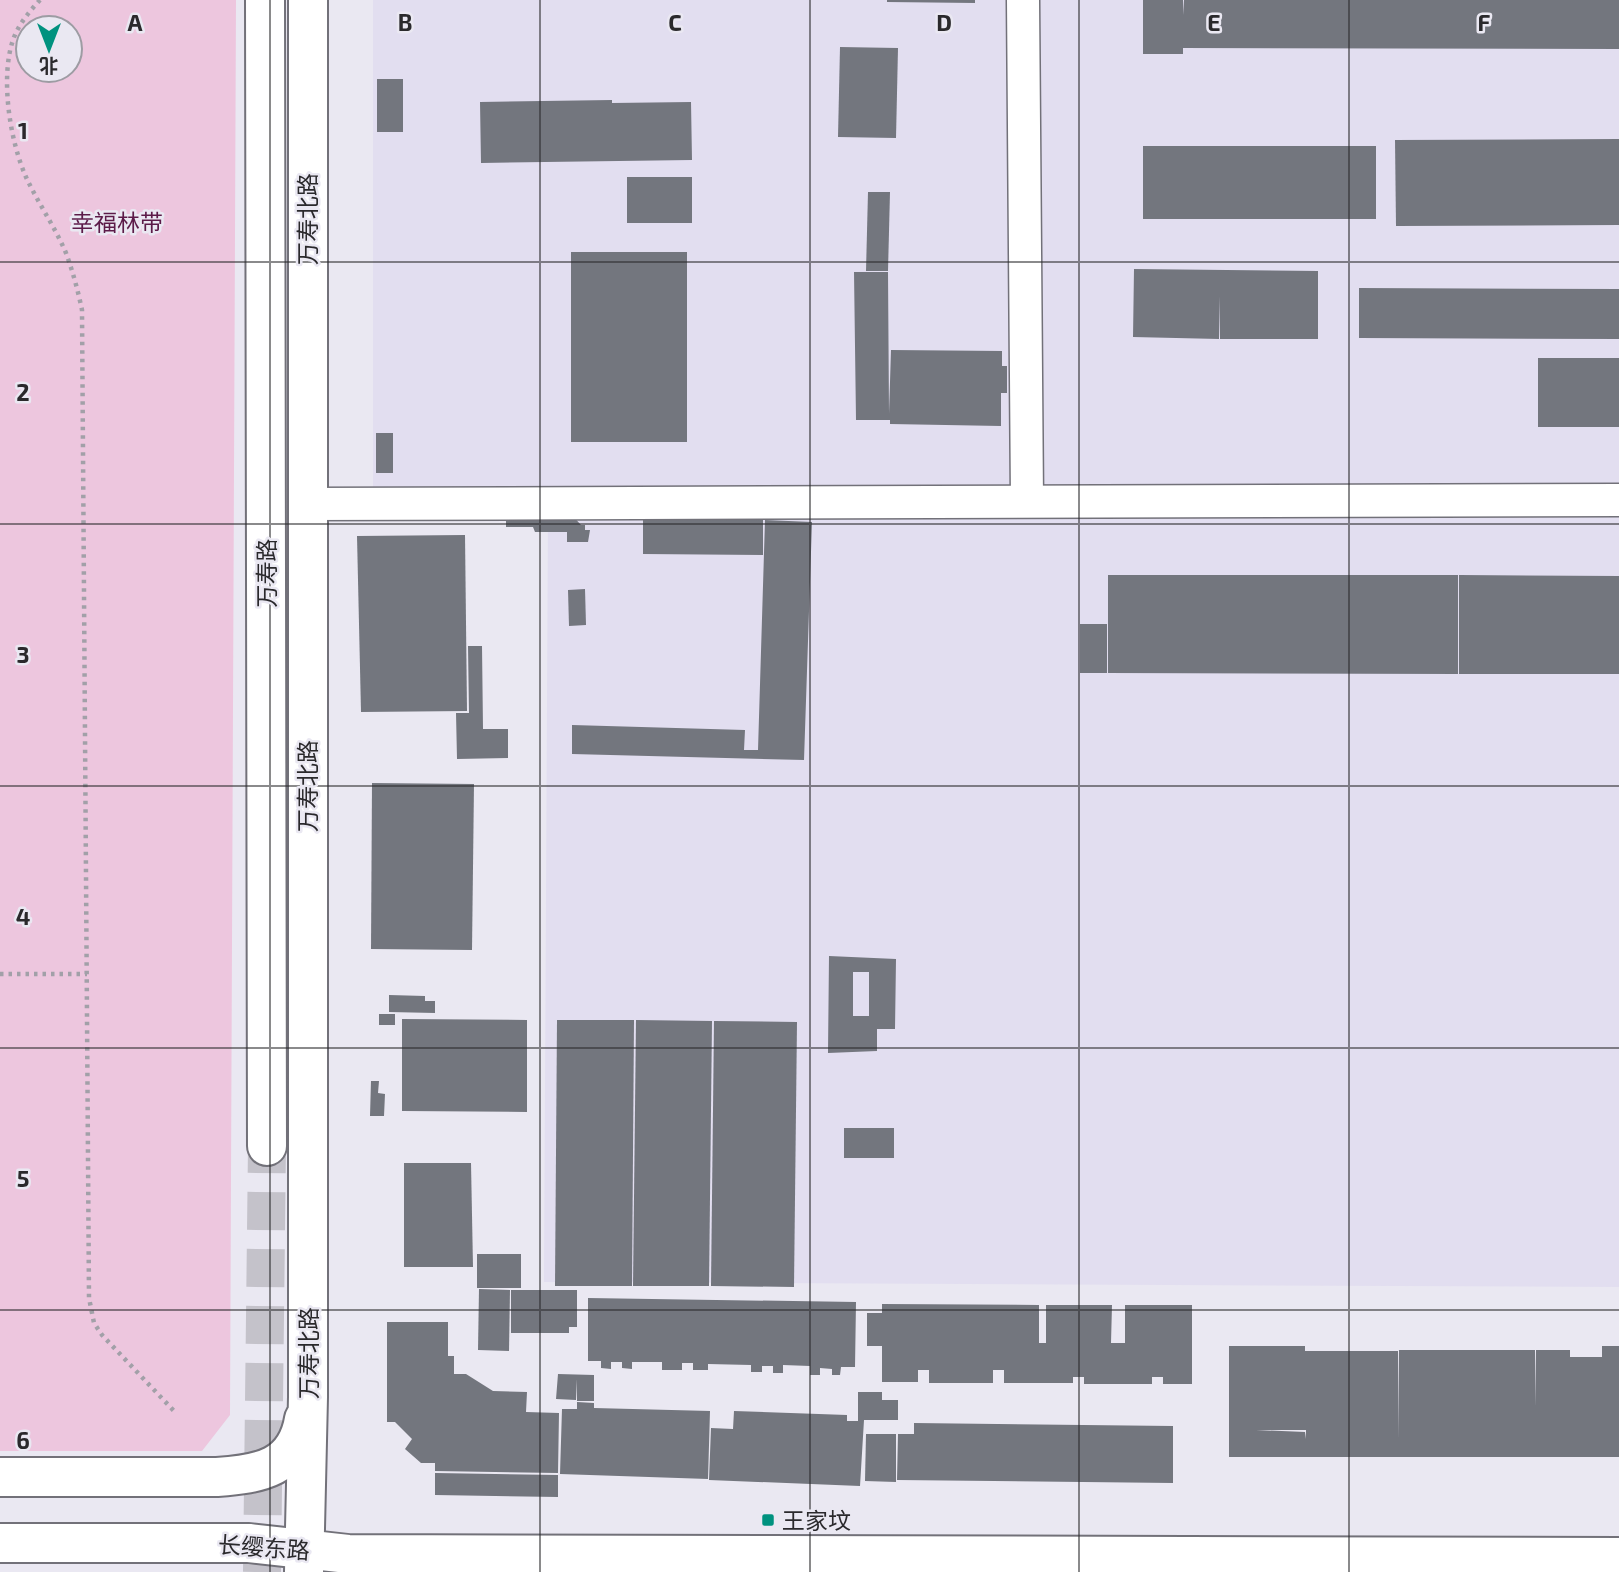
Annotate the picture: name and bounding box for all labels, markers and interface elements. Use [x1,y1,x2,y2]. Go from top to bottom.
text: A [127,8,143,36]
text: B [398,8,412,36]
text: C [668,8,682,36]
text: D [936,8,952,36]
text: E [1207,8,1221,36]
text: F [1478,8,1491,36]
north arrow [14,14,84,84]
text: 北 [39,55,59,78]
text: 1 [18,116,28,144]
street label: 万寿北路 [293,173,321,265]
park label: 幸福林带 [71,208,163,236]
text: 2 [16,378,30,406]
street label: 万寿路 [252,539,280,608]
text: 3 [16,640,30,668]
street label: 万寿北路 [293,740,321,832]
text: 4 [16,902,30,930]
text: 5 [17,1164,29,1192]
street label: 万寿北路 [294,1307,322,1399]
text: 6 [16,1426,30,1454]
place label: 王家坟 [782,1506,851,1534]
marker: 王家坟 [760,1512,776,1528]
street label: 长缨东路 [217,1530,311,1564]

